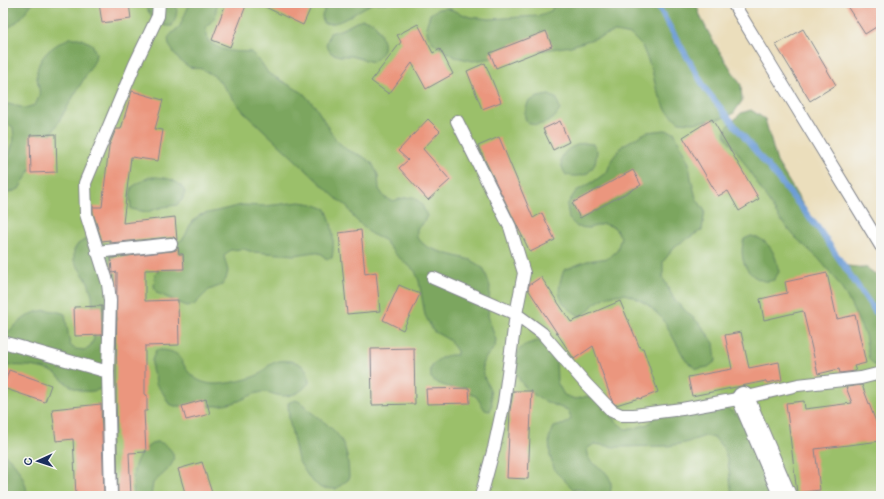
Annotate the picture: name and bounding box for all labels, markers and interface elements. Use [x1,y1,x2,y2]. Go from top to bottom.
north arrow [18,441,58,481]
text: С [22,457,35,466]

